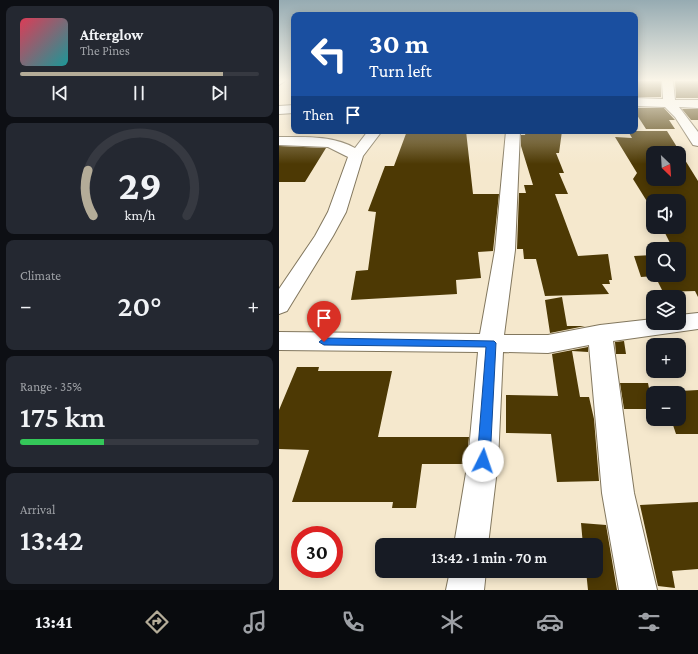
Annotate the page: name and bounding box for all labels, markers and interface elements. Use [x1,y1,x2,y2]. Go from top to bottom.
text: Afterglow [80,27,143,43]
icon: left [303,28,355,80]
text: 30 m [369,28,429,59]
text: The Pines [80,43,130,58]
text: Turn left [369,61,432,81]
icon: previous [49,82,71,104]
icon: pause [128,82,150,104]
icon: next [208,82,230,104]
icon: arrive [342,104,364,126]
text: Then [303,107,334,123]
north arrow [646,146,686,186]
map controls [646,146,686,426]
text: 29 [118,162,161,208]
button: sound [646,194,686,234]
text: km/h [124,207,155,223]
button: search [646,242,686,282]
text: Climate [20,268,61,283]
text: 20° [118,289,161,322]
button: layers [646,290,686,330]
text: − [20,293,32,318]
text: + [247,293,259,318]
pin [307,301,341,342]
icon: arrive [313,307,335,329]
button: + [646,338,686,378]
text: Range · 35% [20,379,82,394]
button: − [646,386,686,426]
text: 175 km [20,400,105,433]
position arrow [462,440,504,482]
text: Arrival [20,502,55,517]
text: 13:42 [20,523,83,556]
speed limit sign: 30 [291,526,343,578]
text: 13:42 · 1 min · 70 m [431,550,547,566]
icon: directions [143,608,171,636]
icon: music [241,608,269,636]
icon: phone [339,608,367,636]
icon: climate [438,608,466,636]
icon: car [536,608,564,636]
icon: filters [635,608,663,636]
text: 13:41 [35,612,72,632]

